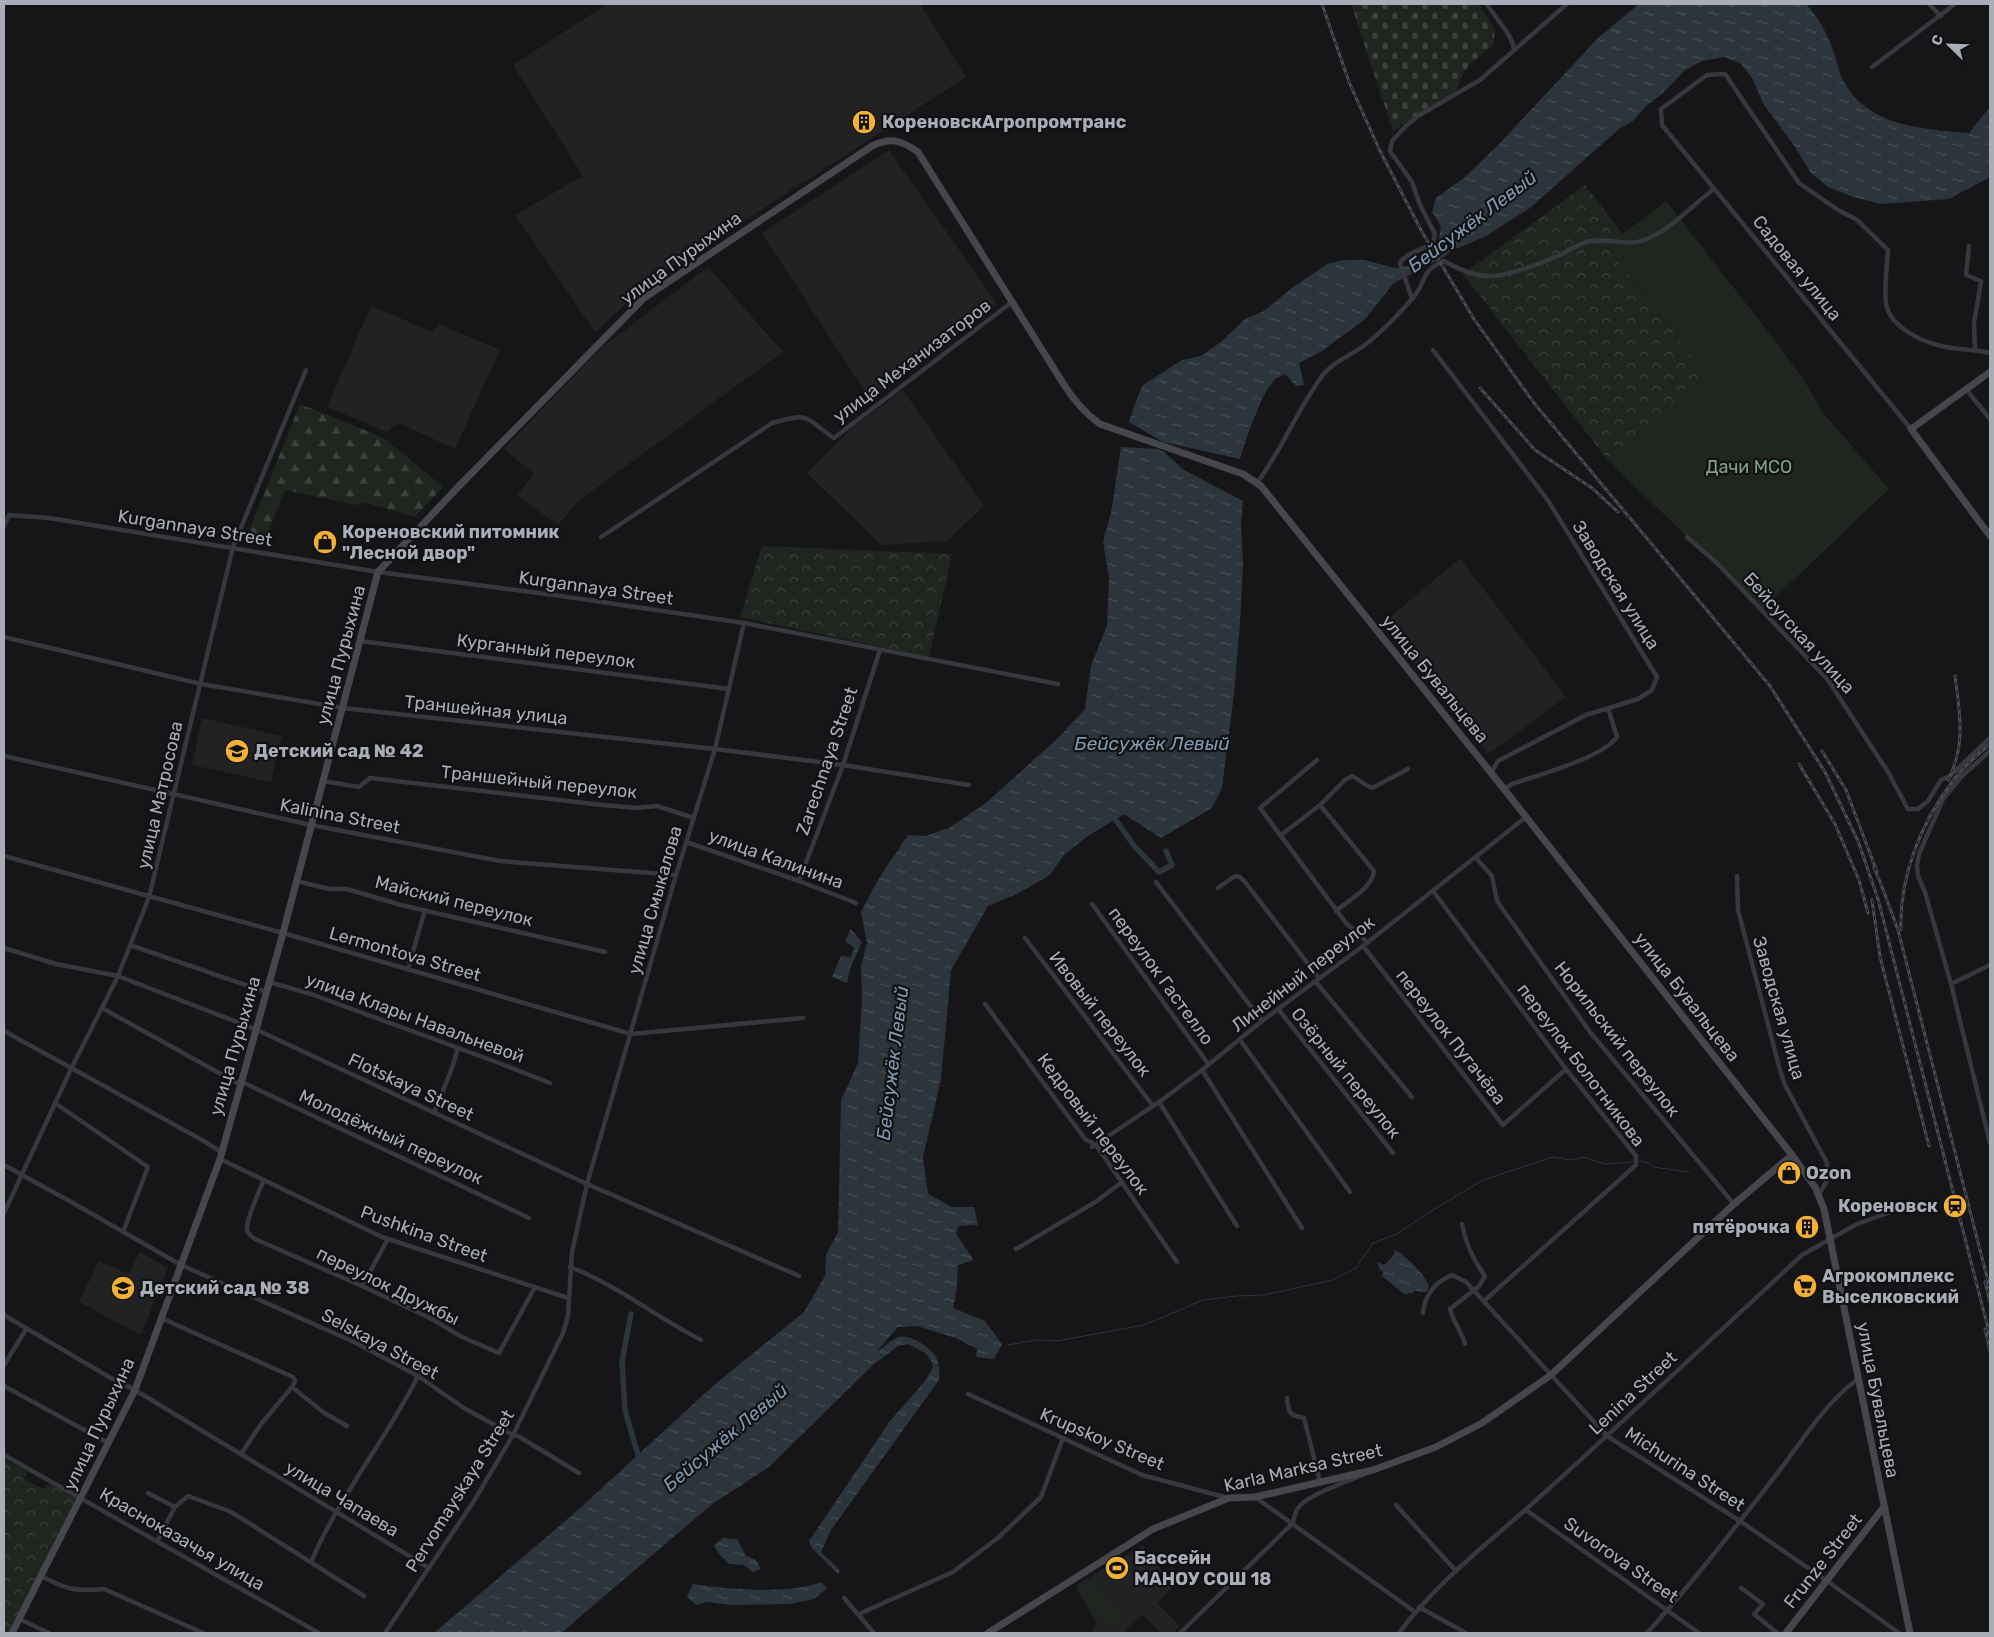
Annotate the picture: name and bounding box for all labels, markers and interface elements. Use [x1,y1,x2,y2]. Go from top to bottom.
north arrow [1924,20,1974,70]
text: С [1928,32,1947,48]
building icon: КореновскАгропромтранс [851,109,877,135]
place label: КореновскАгропромтранс [882,111,1127,133]
water label: Бейсужёк Левый [1403,166,1541,277]
street label: улица Пурыхина [616,207,746,309]
street label: Садовая улица [1748,211,1846,325]
street label: улица Механизаторов [829,294,995,428]
park label: Дачи МСО [1706,456,1792,478]
street label: Kurgannaya Street [116,505,274,551]
street label: Заводская улица [1567,516,1665,654]
place label: Кореновский питомник "Лесной двор" [342,521,560,564]
shop icon: Кореновский питомник "Лесной двор" [312,529,338,555]
street label: Kurgannaya Street [517,566,675,610]
street label: Бейсугская улица [1739,568,1859,698]
street label: улица Пурыхина [312,583,370,727]
street label: улица Бувальцева [1377,611,1493,747]
street label: Курганный переулок [455,629,637,673]
street label: Zarechnaya Street [791,684,863,838]
street label: Траншейная улица [403,690,569,730]
street label: улица Матросова [132,719,188,871]
water label: Бейсужёк Левый [1074,732,1230,755]
school or university icon: Детский сад № 42 [224,738,250,764]
place label: Детский сад № 42 [254,740,424,762]
street label: Траншейный переулок [440,761,639,803]
street label: Kalinina Street [278,794,402,838]
street label: улица Смыкалова [623,823,687,977]
street label: улица Калинина [706,824,846,894]
street label: Майский переулок [373,871,536,931]
street label: переулок Гастелло [1104,903,1218,1049]
street label: Линейный переулок [1227,911,1379,1037]
street label: Lermontova Street [327,922,483,986]
street label: улица Бувальцева [1630,928,1744,1066]
street label: Заводская улица [1748,934,1810,1082]
street label: Ивовый переулок [1044,947,1156,1081]
street label: Норильский переулок [1549,957,1685,1121]
street label: переулок Пугачёва [1391,965,1511,1109]
street label: улица Клары Навальневой [303,968,527,1068]
street label: улица Пурыхина [205,974,265,1118]
street label: переулок Болотникова [1512,979,1650,1151]
water label: Бейсужёк Левый [872,985,913,1141]
street label: Озёрный переулок [1286,1003,1406,1143]
street label: Flotskaya Street [345,1048,477,1126]
street label: Кедровый переулок [1032,1049,1154,1200]
street label: Молодёжный переулок [296,1085,487,1189]
shop icon: Ozon [1776,1160,1802,1186]
place label: Ozon [1806,1162,1851,1184]
station icon: Кореновск [1942,1193,1968,1219]
place label: Кореновск [1838,1195,1938,1217]
street label: Pushkina Street [358,1201,490,1267]
building icon: пятёрочка [1794,1214,1820,1240]
place label: пятёрочка [1692,1216,1790,1238]
street label: переулок Дружбы [313,1242,463,1330]
place label: Агрокомплекс Выселковский [1822,1265,1959,1308]
supermarket icon: Агрокомплекс Выселковский [1792,1273,1818,1299]
school or university icon: Детский сад № 38 [110,1275,136,1301]
place label: Детский сад № 38 [140,1277,310,1299]
street label: Selskaya Street [318,1304,442,1384]
street label: улица Бувальцева [1852,1320,1904,1480]
street label: Lenina Street [1584,1347,1682,1439]
street label: улица Пурыхина [59,1354,139,1494]
water label: Бейсужёк Левый [658,1379,792,1496]
street label: Krupskoy Street [1036,1403,1168,1475]
street label: Pervomayskaya Street [401,1406,519,1576]
street label: Michurina Street [1621,1422,1749,1516]
street label: Karla Marksa Street [1222,1439,1384,1497]
street label: улица Чапаева [281,1456,403,1542]
street label: Красноказачья улица [95,1483,269,1595]
street label: Frunze Street [1779,1509,1867,1613]
street label: Suvorova Street [1560,1512,1682,1608]
place label: Бассейн МАНОУ СОШ 18 [1134,1547,1272,1590]
sports icon: Бассейн МАНОУ СОШ 18 [1104,1555,1130,1581]

